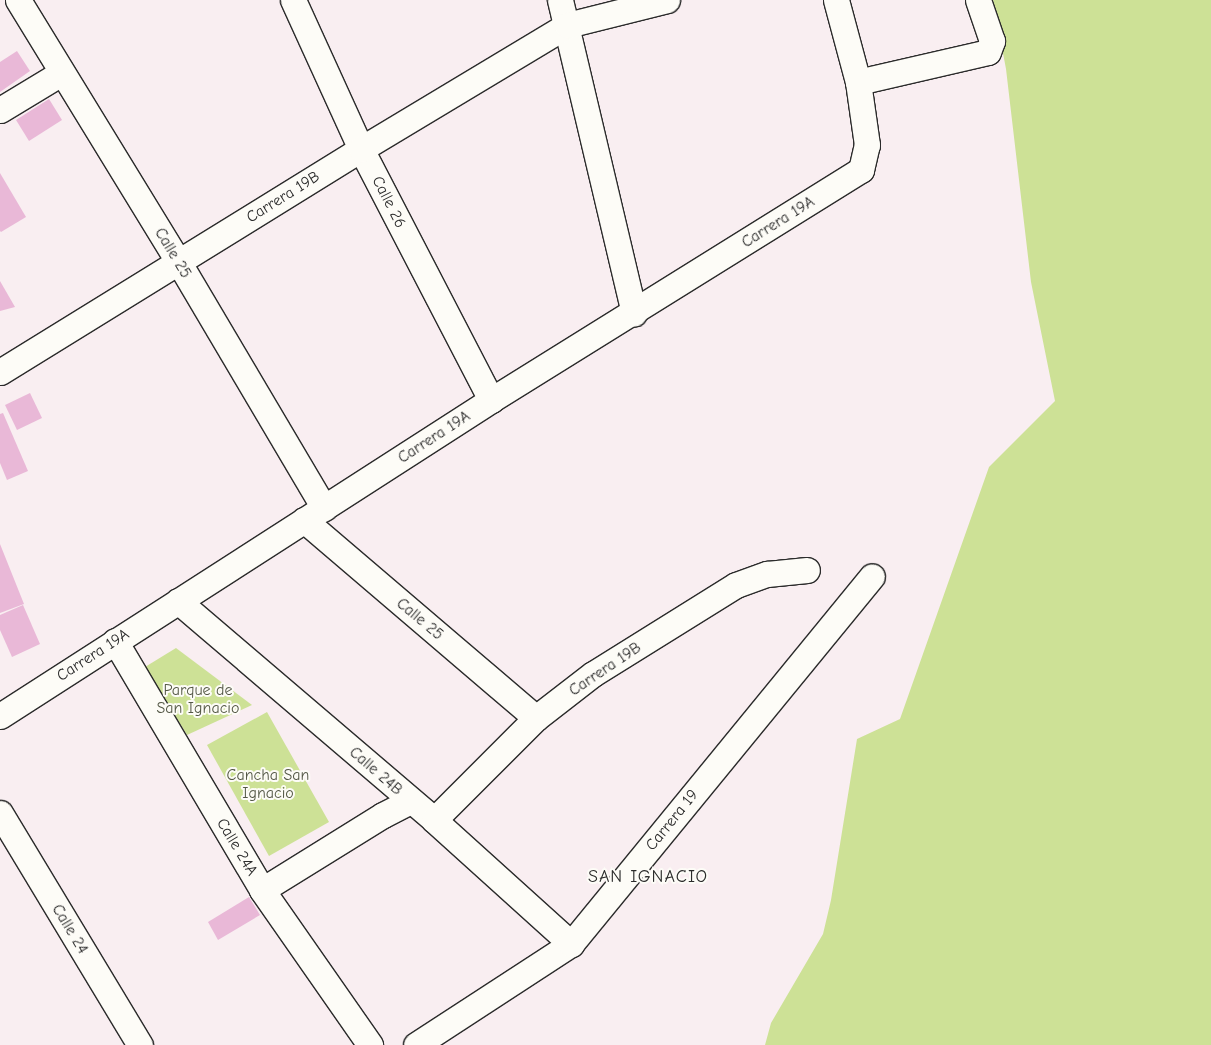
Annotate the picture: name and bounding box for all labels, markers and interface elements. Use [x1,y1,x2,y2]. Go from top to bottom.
street label: Carrera 19B [243,167,323,227]
street label: Calle 26 [368,173,410,231]
street label: Carrera 19A [738,192,818,252]
street label: Calle 25 [150,224,196,282]
street label: Carrera 19A [394,407,474,467]
street label: Calle 25 [393,594,447,644]
street label: Carrera 19A [53,625,133,685]
street label: Carrera 19B [565,638,645,700]
park label: Parque de San Ignacio [157,680,239,718]
street label: Calle 24B [345,743,407,799]
park label: Cancha San Ignacio [227,765,309,803]
street label: Carrera 19 [642,786,702,854]
street label: Calle 24A [212,815,262,879]
district label: SAN IGNACIO [587,866,709,888]
street label: Calle 24 [48,901,92,957]

